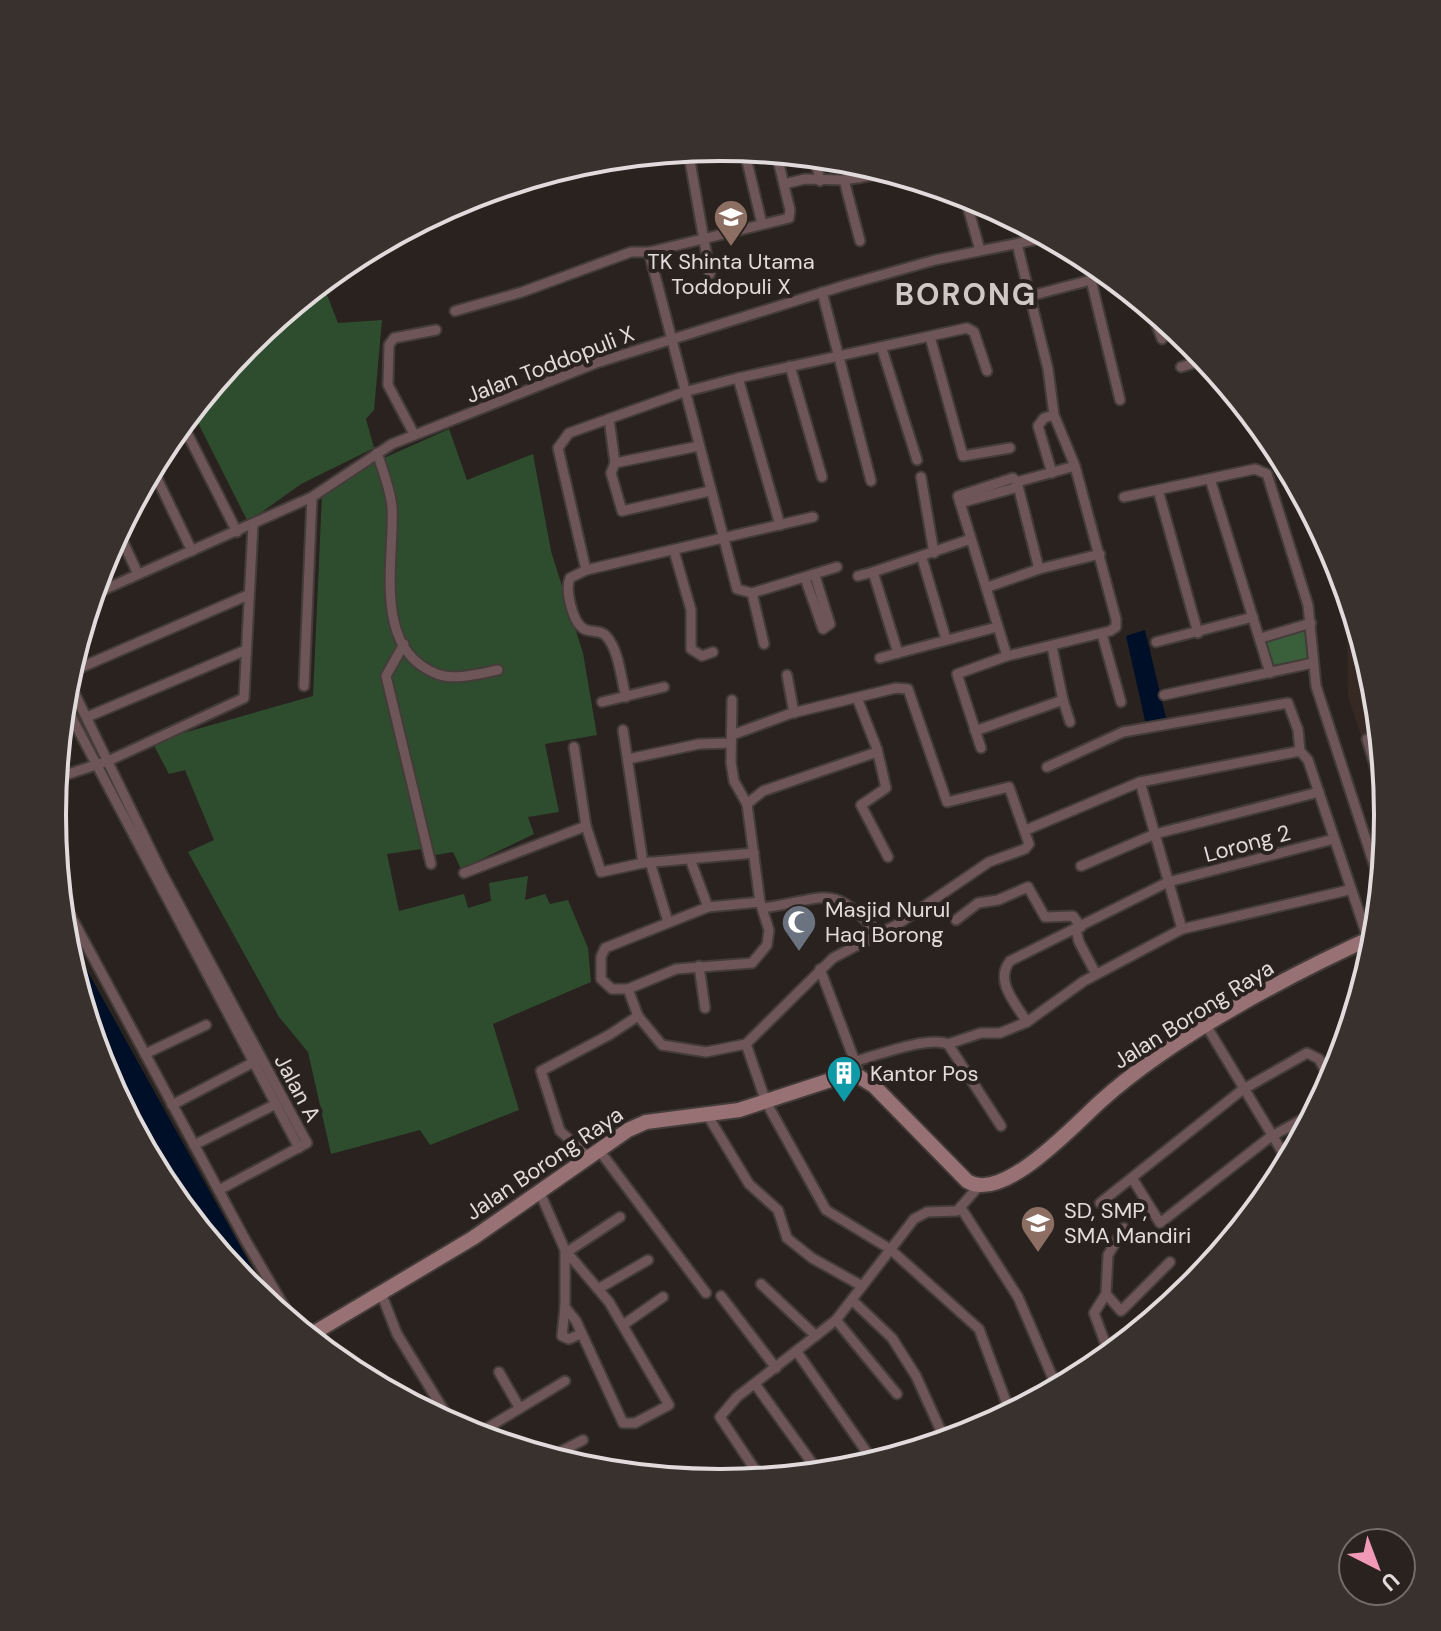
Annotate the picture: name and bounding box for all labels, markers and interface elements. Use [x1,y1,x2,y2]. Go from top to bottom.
school or university icon: TK Shinta Utama Toddopuli X [712,198,750,248]
place label: TK Shinta Utama Toddopuli X [647,247,815,301]
district label: BORONG [895,275,1037,314]
street label: Jalan Toddopuli X [462,319,639,410]
street label: Lorong 2 [1201,818,1294,869]
place label: Masjid Nurul Haq Borong [825,895,950,949]
mosque icon: Masjid Nurul Haq Borong [780,903,818,953]
street label: Jalan Borong Raya [1108,953,1279,1076]
street label: Jalan A [268,1049,327,1127]
building icon: Kantor Pos [825,1054,863,1104]
place label: Kantor Pos [870,1059,979,1088]
street label: Jalan Borong Raya [460,1100,629,1227]
place label: SD, SMP, SMA Mandiri [1064,1196,1191,1250]
school or university icon: SD, SMP, SMA Mandiri [1019,1204,1057,1254]
north arrow [1337,1527,1417,1607]
text: U [1375,1566,1405,1597]

